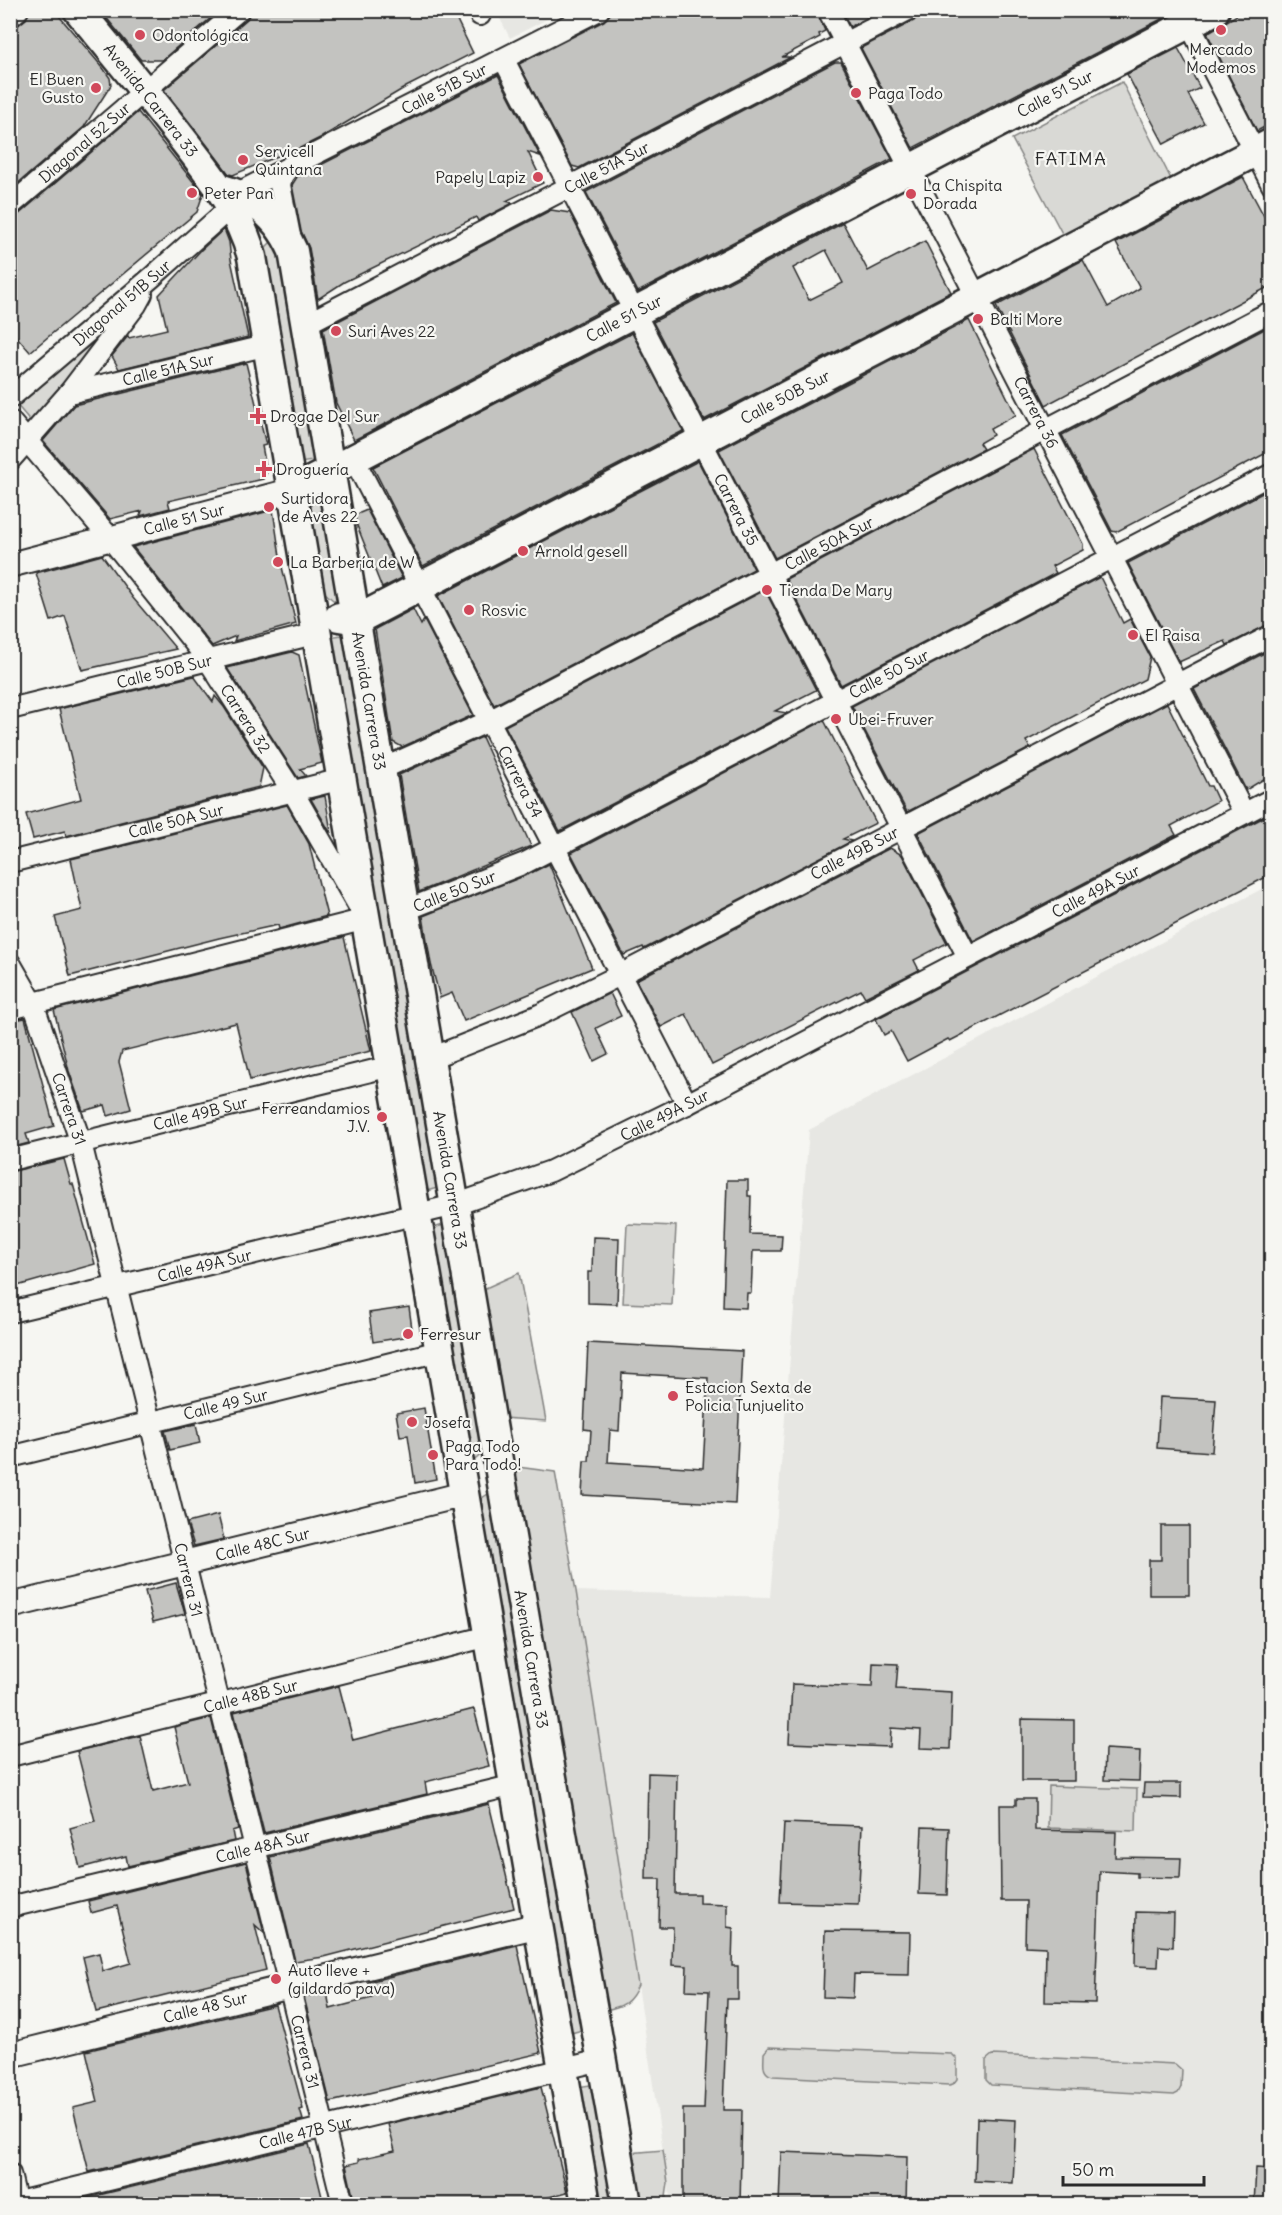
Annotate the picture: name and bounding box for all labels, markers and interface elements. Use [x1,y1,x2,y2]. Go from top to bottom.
marker: Mercado Modemos [1214,23,1228,37]
place label: Odontológica [152,25,249,45]
marker: Odontológica [133,28,147,42]
street label: Avenida Carrera 33 [100,39,203,161]
place label: Mercado Modemos [1186,39,1256,77]
street label: Calle 51B Sur [398,58,491,119]
street label: Calle 51 Sur [1013,65,1097,122]
place label: El Buen Gusto [30,69,84,107]
marker: El Buen Gusto [89,81,103,95]
place label: Paga Todo [868,83,943,103]
marker: Paga Todo [849,86,863,100]
street label: Diagonal 52 Sur [35,97,135,187]
street label: Calle 51A Sur [560,136,653,198]
place label: Servicell Quintana [255,141,322,179]
district label: FATIMA [1035,147,1107,170]
marker: Servicell Quintana [236,153,250,167]
place label: Papely Lapiz [435,167,526,187]
marker: Papely Lapiz [531,170,545,184]
place label: La Chispita Dorada [923,175,1002,213]
place label: Peter Pan [204,183,273,203]
marker: Peter Pan [185,186,199,200]
marker: La Chispita Dorada [904,187,918,201]
street label: Diagonal 51B Sur [69,255,175,350]
street label: Calle 51 Sur [582,290,666,346]
place label: Balti More [990,309,1063,329]
marker: Balti More [971,312,985,326]
place label: Suri Aves 22 [348,321,436,341]
marker: Suri Aves 22 [329,324,343,338]
street label: Calle 51A Sur [120,348,216,390]
street label: Calle 50B Sur [737,365,833,428]
street label: Carrera 36 [1009,373,1063,452]
place label: Drogae Del Sur [270,406,380,426]
marker: Drogae Del Sur [251,409,265,423]
place label: Droguería [276,459,349,479]
marker: Droguería [257,462,271,476]
street label: Carrera 35 [710,470,763,549]
place label: Surtidora de Aves 22 [281,488,358,526]
street label: Calle 51 Sur [141,499,227,539]
marker: Surtidora de Aves 22 [262,500,276,514]
street label: Calle 50A Sur [781,511,877,575]
place label: Arnold gesell [535,541,627,561]
marker: Arnold gesell [516,544,530,558]
place label: La Barbería de W [290,552,415,572]
marker: La Barbería de W [271,555,285,569]
place label: Tienda De Mary [779,580,893,600]
marker: Tienda De Mary [760,583,774,597]
place label: Rosvic [481,600,527,620]
marker: Rosvic [462,603,476,617]
place label: El Paisa [1145,625,1200,645]
marker: El Paisa [1126,628,1140,642]
street label: Avenida Carrera 33 [348,630,391,772]
street label: Calle 50 Sur [845,644,933,703]
street label: Calle 50B Sur [114,649,215,692]
street label: Carrera 32 [216,680,275,757]
place label: Ubei-Fruver [848,709,934,729]
marker: Ubei-Fruver [829,712,843,726]
street label: Carrera 34 [494,742,547,821]
street label: Calle 50A Sur [126,799,226,842]
street label: Calle 49B Sur [807,821,902,884]
street label: Calle 49A Sur [1048,860,1143,922]
street label: Calle 50 Sur [410,865,499,916]
street label: Carrera 31 [48,1070,91,1148]
street label: Calle 49A Sur [617,1084,713,1145]
street label: Calle 49B Sur [151,1092,250,1134]
place label: Ferreandamios J.V. [261,1098,370,1136]
street label: Avenida Carrera 33 [429,1109,472,1251]
marker: Ferreandamios J.V. [375,1110,389,1124]
street label: Calle 49A Sur [155,1244,254,1286]
place label: Ferresur [420,1324,482,1344]
marker: Ferresur [401,1327,415,1341]
place label: Estacion Sexta de Policia Tunjuelito [685,1377,812,1415]
street label: Calle 49 Sur [181,1384,270,1424]
marker: Estacion Sexta de Policia Tunjuelito [666,1389,680,1403]
place label: Josefa [424,1412,471,1432]
marker: Josefa [405,1415,419,1429]
place label: Paga Todo Para Todo! [445,1436,521,1474]
marker: Paga Todo Para Todo! [426,1448,440,1462]
street label: Calle 48C Sur [213,1522,312,1565]
street label: Carrera 31 [170,1541,208,1619]
street label: Avenida Carrera 33 [510,1588,553,1730]
street label: Calle 48B Sur [201,1674,300,1717]
street label: Calle 48A Sur [213,1825,312,1867]
place label: Auto lleve + (gildardo pava) [288,1960,395,1998]
marker: Auto lleve + (gildardo pava) [269,1972,283,1986]
street label: Calle 48 Sur [161,1987,250,2027]
street label: Carrera 31 [287,2013,324,2091]
street label: Calle 47B Sur [257,2111,354,2153]
scale bar [1063,2149,1204,2187]
text: 50 m [1072,2158,1114,2181]

